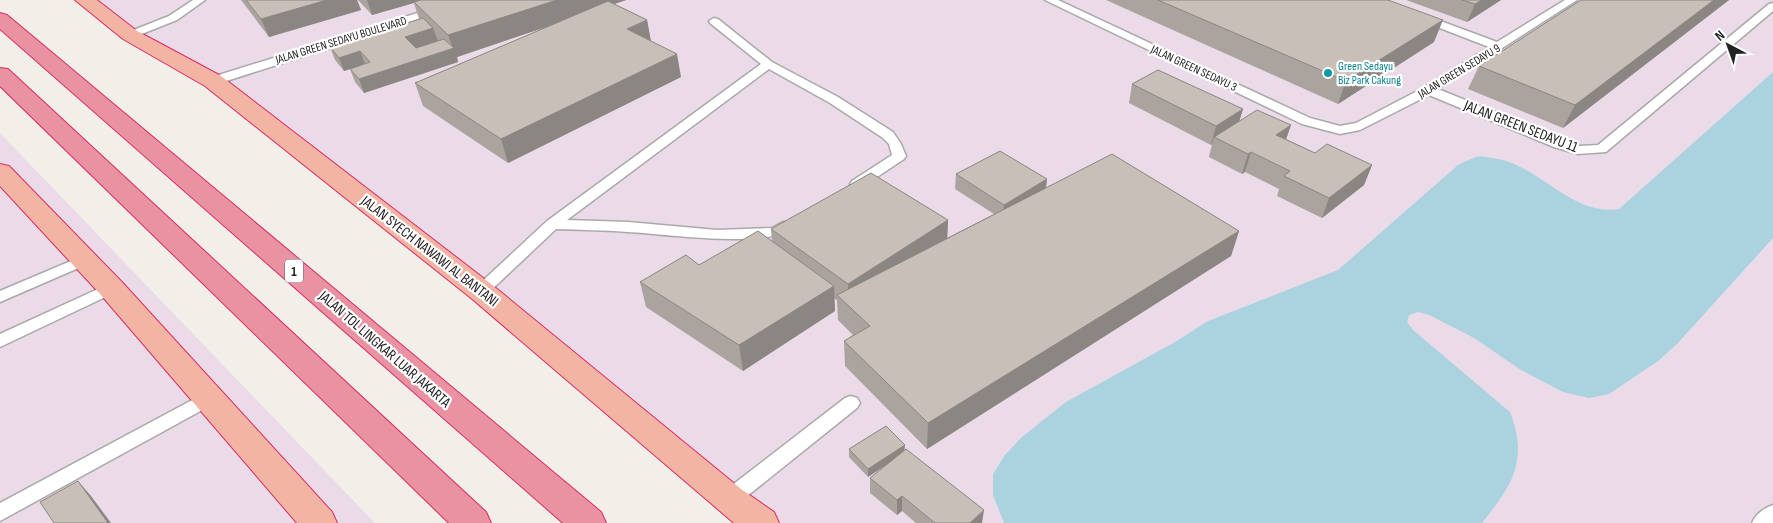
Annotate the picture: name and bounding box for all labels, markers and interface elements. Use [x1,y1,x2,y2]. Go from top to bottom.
street label: JALAN GREEN SEDAYU BOULEVARD [273,13,409,68]
north arrow [1703,20,1753,70]
text: N [1711,27,1728,44]
street label: JALAN GREEN SEDAYU 9 [1414,41,1503,102]
street label: JALAN GREEN SEDAYU 3 [1148,42,1239,95]
place label: Green Sedayu Biz Park Cakung [1338,59,1401,88]
marker: Green Sedayu Biz Park Cakung [1322,67,1334,79]
street label: JALAN GREEN SEDAYU 11 [1460,96,1581,157]
street label: JALAN SYECH NAWAWI AL BANTANI [356,191,502,311]
road number: 1 [285,260,303,282]
street label: JALAN TOL LINGKAR LUAR JAKARTA [314,286,455,412]

